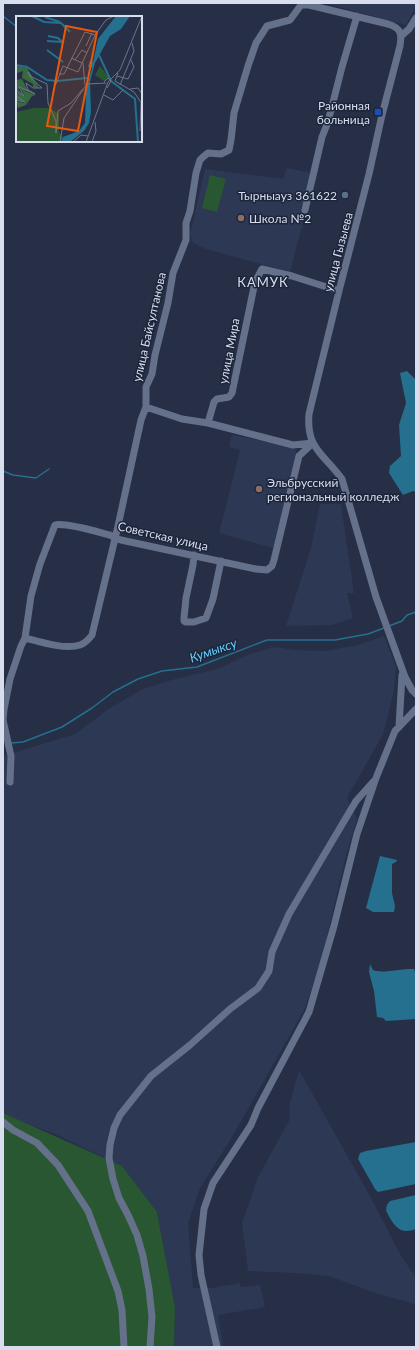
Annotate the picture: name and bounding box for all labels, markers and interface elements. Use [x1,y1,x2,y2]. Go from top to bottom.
inset map [16,16,142,142]
place label: Районная больница [317,98,370,127]
marker: Районная больница [373,107,383,117]
place label: Тырныауз 361622 [238,188,337,203]
marker: Тырныауз 361622 [340,190,350,200]
street label: улица Гызыева [320,210,356,293]
place label: Школа №2 [249,211,311,226]
marker: Школа №2 [236,213,246,223]
street label: улица Байсултанова [129,271,169,383]
district label: КАМУК [237,274,289,290]
street label: улица Мира [215,317,243,385]
place label: Эльбрусский региональный колледж [267,475,400,504]
marker: Эльбрусский региональный колледж [254,484,264,494]
street label: Советская улица [116,518,210,554]
water label: Кумыксу [187,634,240,666]

